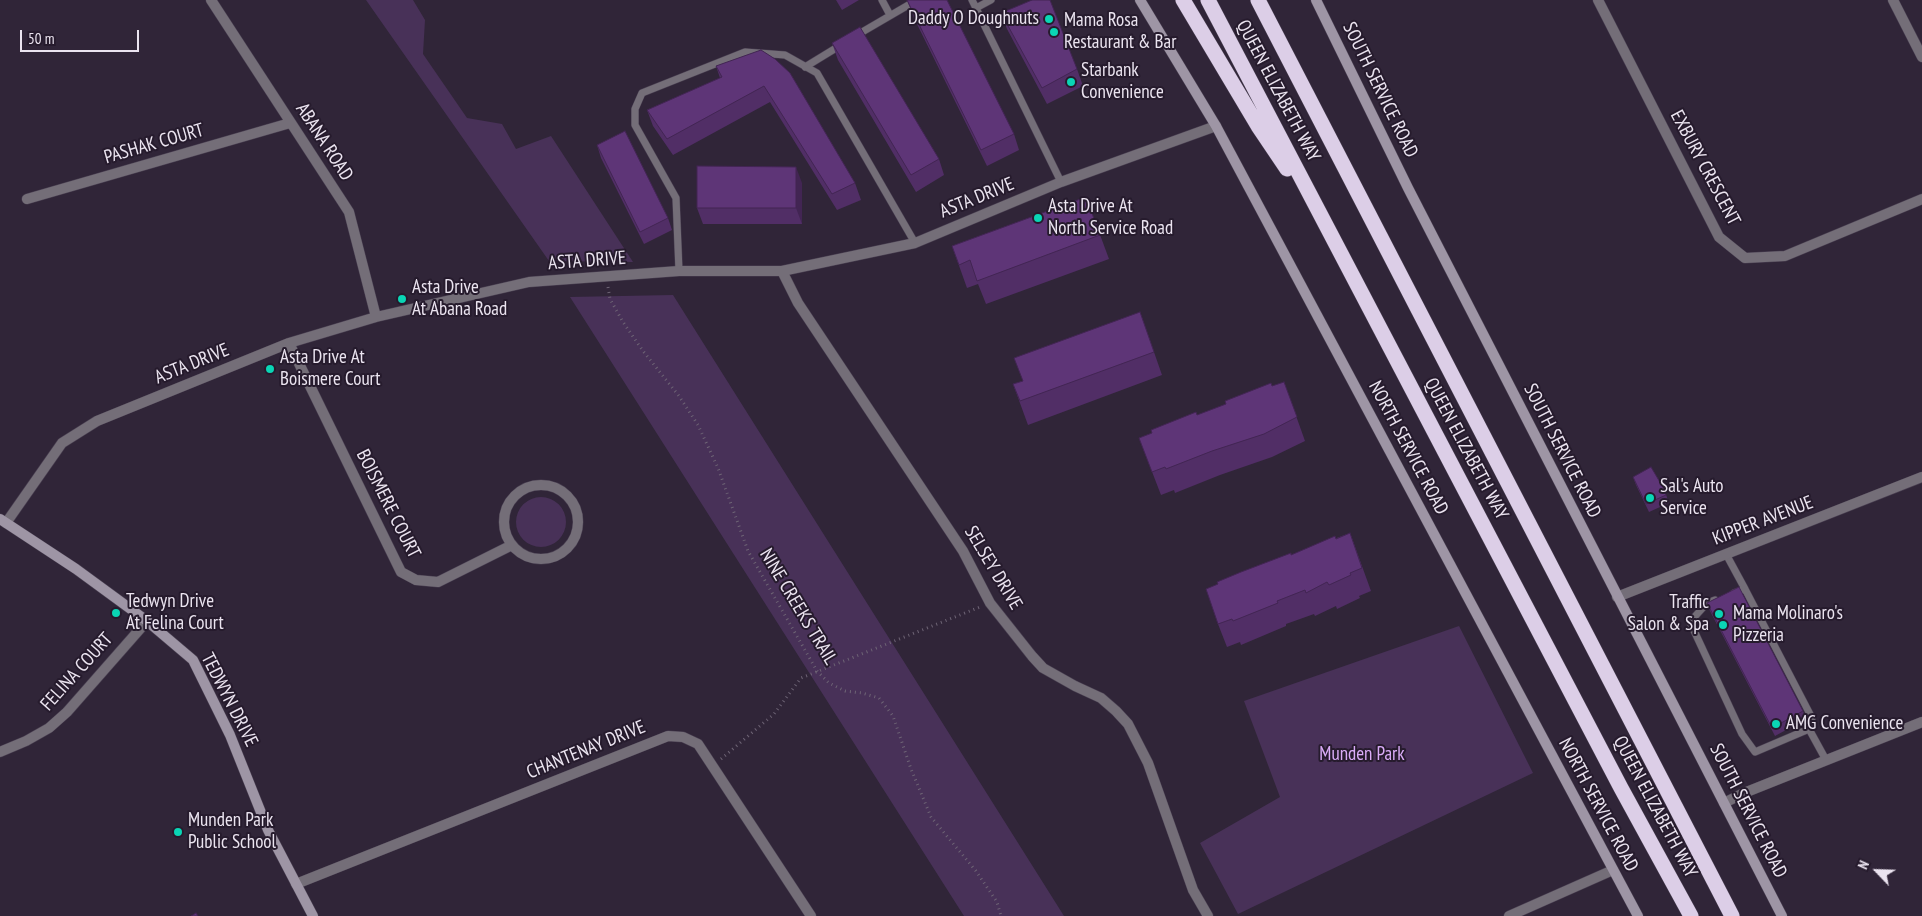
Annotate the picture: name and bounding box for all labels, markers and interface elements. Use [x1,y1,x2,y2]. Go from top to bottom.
place label: Daddy O Doughnuts [908,8,1039,30]
place label: Mama Rosa Restaurant & Bar [1064,10,1176,54]
marker: Daddy O Doughnuts [1043,13,1055,25]
street label: QUEEN ELIZABETH WAY [1231,16,1325,166]
street label: SOUTH SERVICE ROAD [1337,19,1423,161]
scale bar [22,20,141,52]
marker: Mama Rosa Restaurant & Bar [1048,26,1060,38]
text: 50 m [28,29,54,48]
place label: Starbank Convenience [1081,60,1164,104]
marker: Starbank Convenience [1065,76,1077,88]
street label: ABANA ROAD [291,99,357,185]
street label: EXBURY CRESCENT [1665,107,1745,229]
street label: PASHAK COURT [102,119,206,169]
street label: ASTA DRIVE [937,173,1017,223]
place label: Asta Drive At North Service Road [1048,196,1173,240]
marker: Asta Drive At North Service Road [1032,212,1044,224]
street label: ASTA DRIVE [547,247,627,275]
place label: Asta Drive At Abana Road [412,277,507,321]
marker: Asta Drive At Abana Road [396,293,408,305]
street label: ASTA DRIVE [152,339,232,389]
place label: Asta Drive At Boismere Court [280,347,381,391]
marker: Asta Drive At Boismere Court [264,363,276,375]
street label: QUEEN ELIZABETH WAY [1419,374,1513,524]
street label: NORTH SERVICE ROAD [1363,377,1453,519]
street label: SOUTH SERVICE ROAD [1518,380,1606,522]
street label: BOISMERE COURT [351,446,425,562]
place label: Sal's Auto Service [1660,476,1724,520]
street label: KIPPER AVENUE [1710,491,1816,551]
marker: Sal's Auto Service [1644,492,1656,504]
street label: SELSEY DRIVE [959,522,1027,614]
street label: NINE CREEKS TRAIL [754,545,842,669]
place label: Tedwyn Drive At Felina Court [126,591,224,635]
place label: Traffic Salon & Spa [1628,592,1709,636]
place label: Mama Molinaro's Pizzeria [1733,603,1843,647]
marker: Tedwyn Drive At Felina Court [110,607,122,619]
marker: Traffic Salon & Spa [1713,608,1725,620]
marker: Mama Molinaro's Pizzeria [1717,619,1729,631]
street label: FELINA COURT [36,628,118,716]
street label: TEDWYN DRIVE [196,649,262,751]
place label: AMG Convenience [1786,713,1903,735]
street label: CHANTENAY DRIVE [523,716,649,784]
marker: AMG Convenience [1770,718,1782,730]
street label: QUEEN ELIZABETH WAY [1608,732,1702,882]
street label: NORTH SERVICE ROAD [1553,734,1643,876]
street label: SOUTH SERVICE ROAD [1704,740,1792,882]
park label: Munden Park [1319,744,1405,766]
place label: Munden Park Public School [188,810,276,854]
marker: Munden Park Public School [172,826,184,838]
north arrow [1852,846,1902,896]
text: N [1854,858,1873,872]

